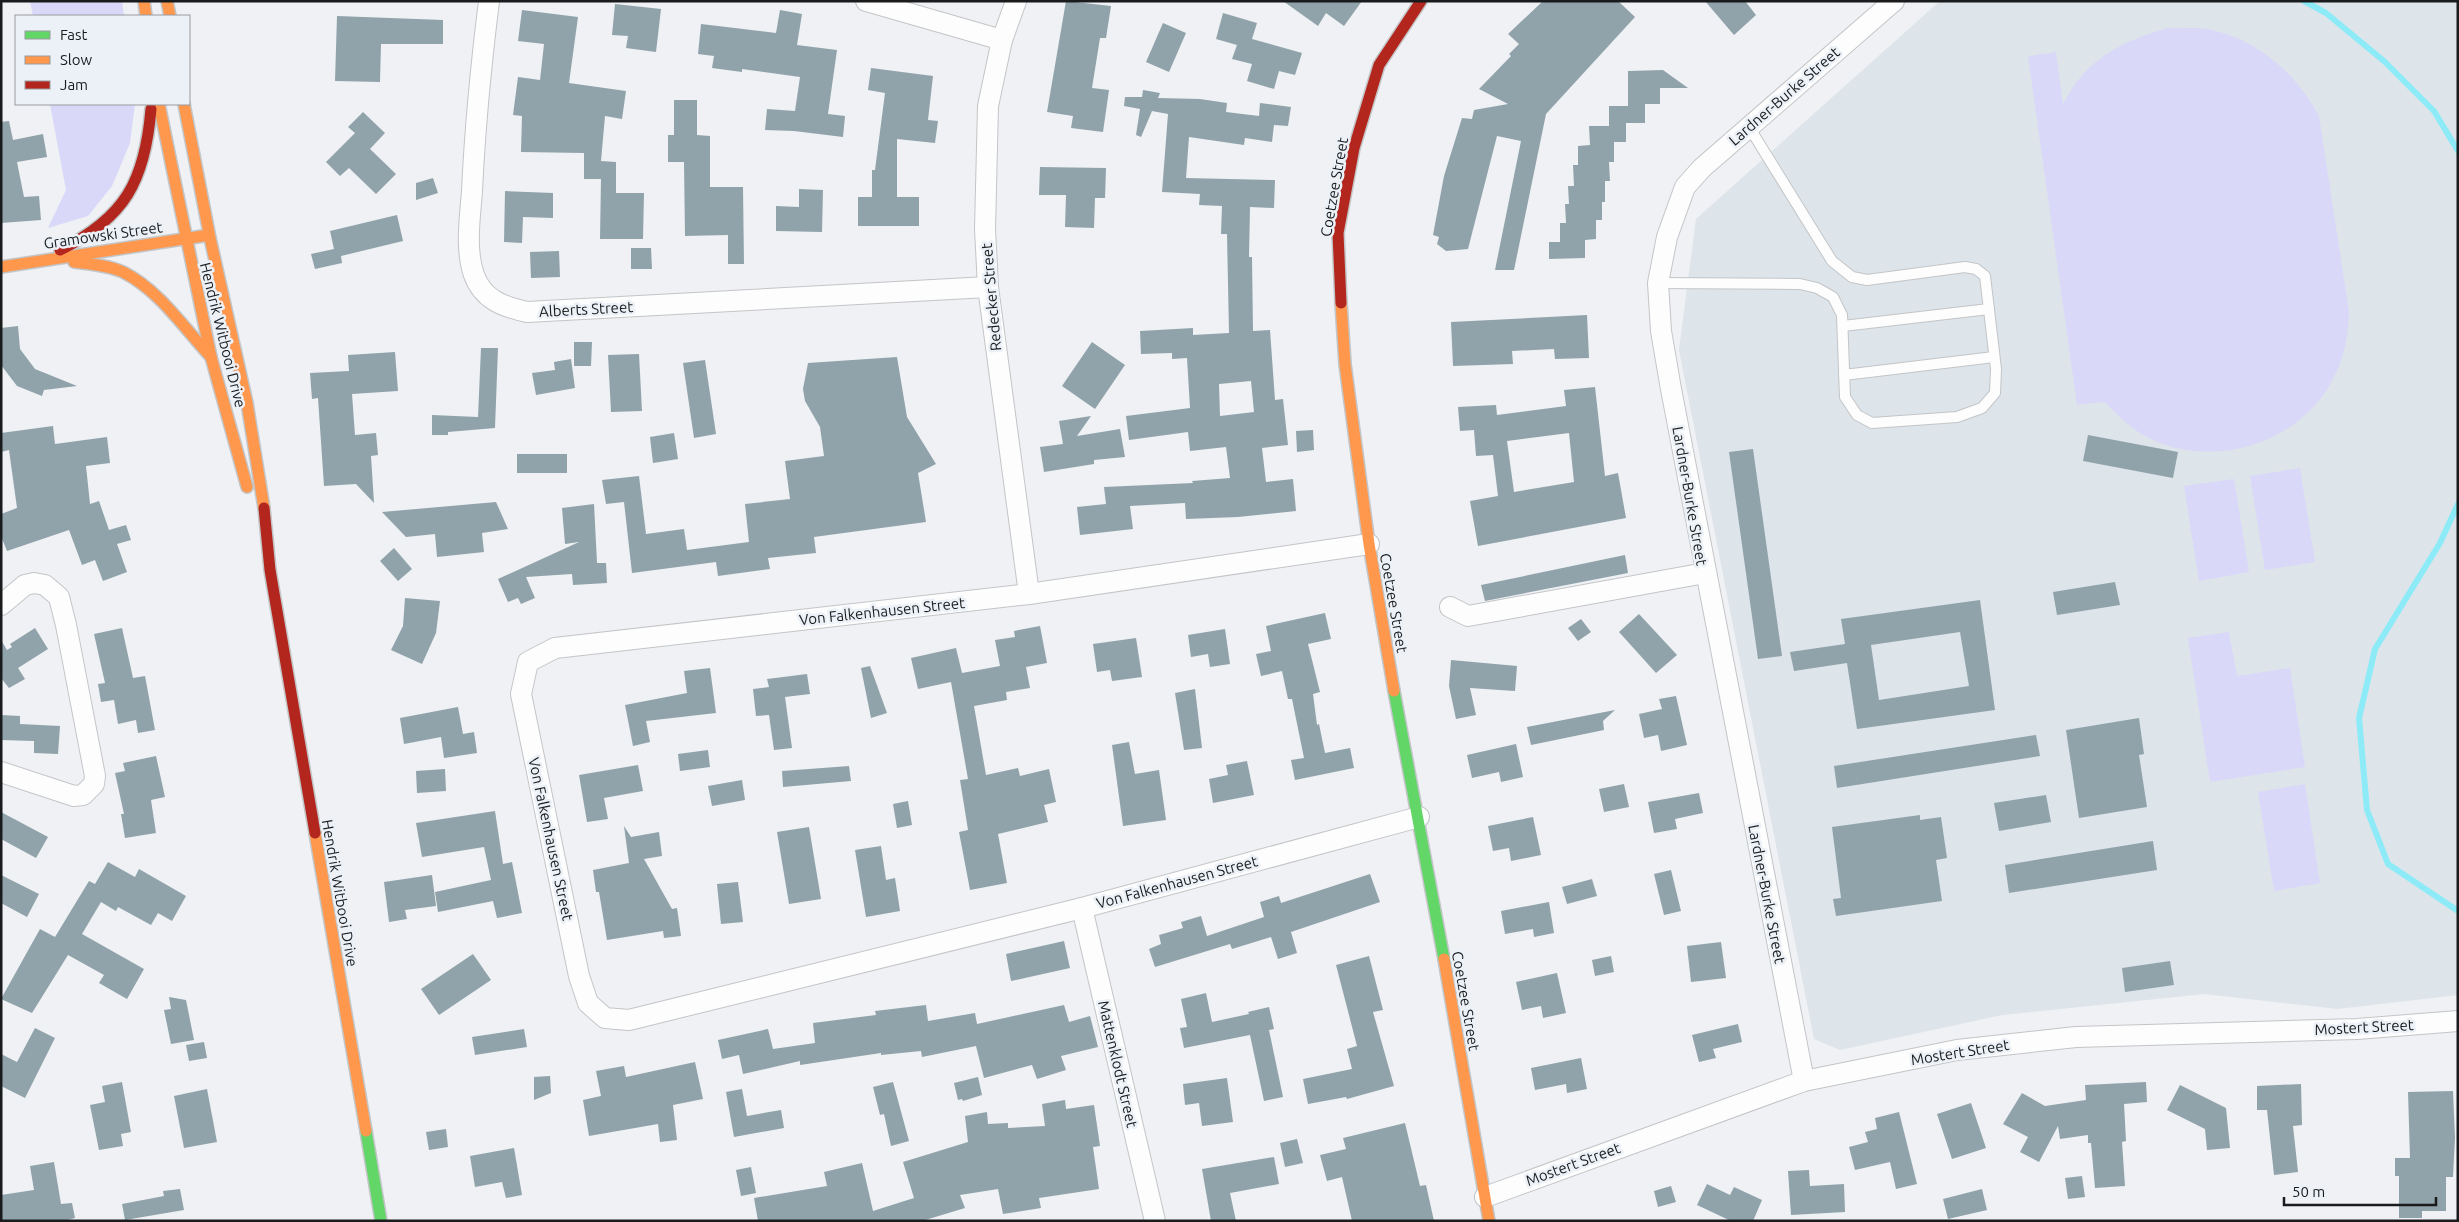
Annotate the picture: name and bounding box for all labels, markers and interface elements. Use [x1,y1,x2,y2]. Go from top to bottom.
legend [15,15,190,105]
text: Fast [60,26,88,43]
street label: Lardner-Burke Street [1725,43,1843,149]
text: Slow [60,51,93,68]
text: Jam [60,76,88,93]
street label: Coetzee Street [1317,136,1351,238]
street label: Gramowski Street [43,218,164,252]
street label: Redecker Street [978,242,1004,352]
street label: Hendrik Witbooi Drive [197,261,249,409]
street label: Alberts Street [539,298,634,320]
street label: Lardner-Burke Street [1669,425,1711,567]
street label: Coetzee Street [1377,552,1411,654]
street label: Von Falkenhausen Street [798,594,966,628]
street label: Von Falkenhausen Street [525,756,577,922]
street label: Hendrik Witbooi Drive [319,818,361,968]
street label: Lardner-Burke Street [1745,823,1789,965]
street label: Von Falkenhausen Street [1094,852,1260,912]
street label: Coetzee Street [1449,950,1483,1052]
street label: Mattenklodt Street [1095,999,1141,1129]
street label: Mostert Street [2314,1016,2414,1038]
street label: Mostert Street [1910,1036,2010,1068]
street label: Mostert Street [1523,1139,1623,1189]
scale bar [2284,1174,2436,1206]
text: 50 m [2292,1183,2325,1200]

